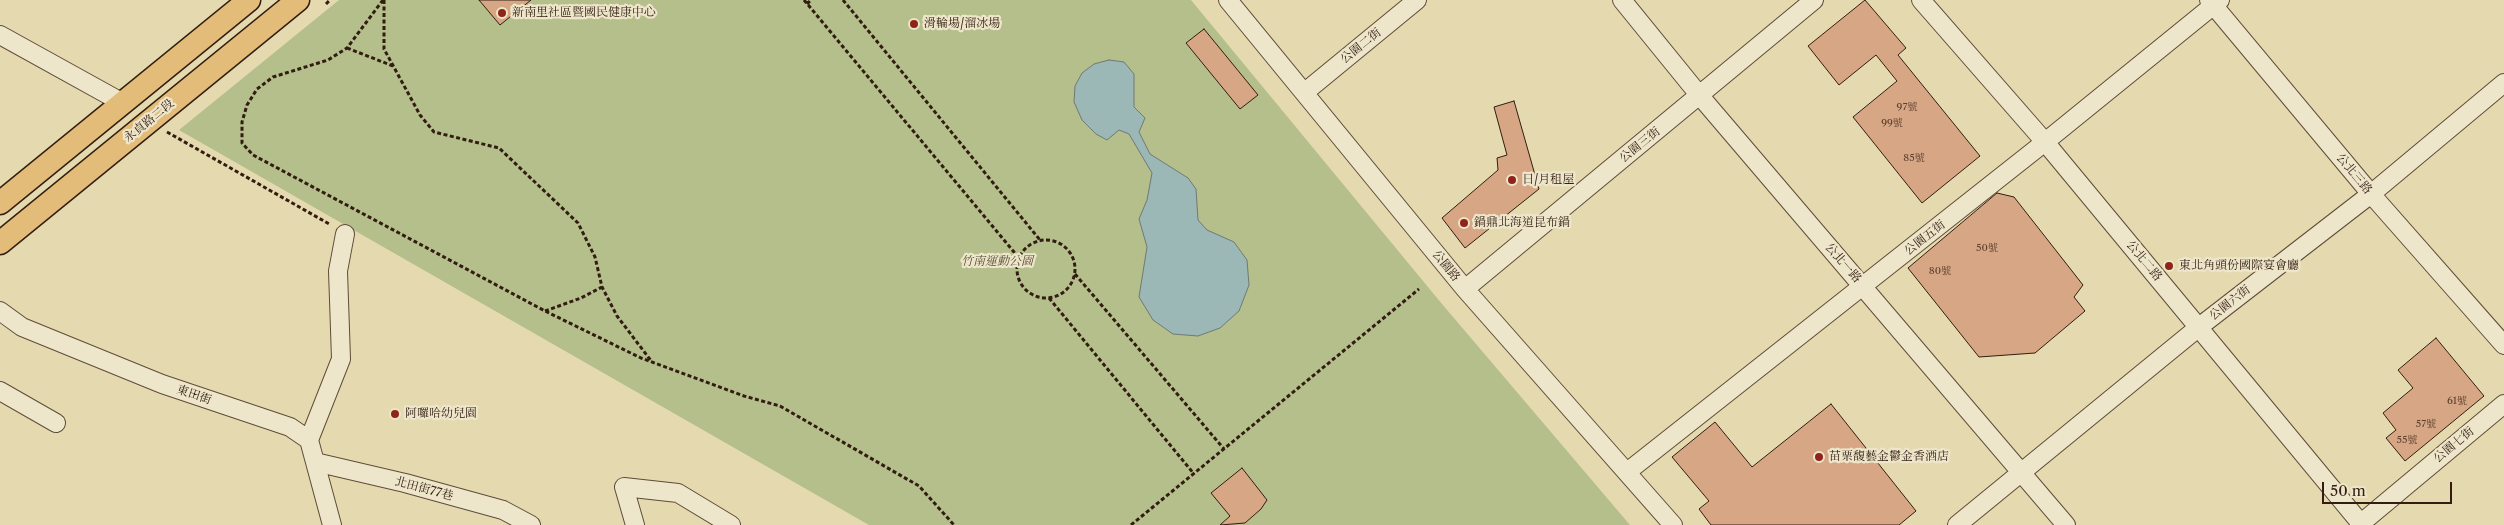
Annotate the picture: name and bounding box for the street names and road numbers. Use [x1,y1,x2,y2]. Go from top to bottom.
street label: 公園二街 [1338,25,1384,67]
street label: 永貞路二段 [121,97,177,145]
street label: 公園三街 [1617,124,1663,166]
street label: 公北三路 [2333,151,2375,197]
street label: 公園五街 [1902,218,1948,258]
street label: 公北二路 [2123,238,2165,284]
street label: 公北一路 [1822,240,1864,286]
street label: 公園路 [1429,247,1463,285]
street label: 公園六街 [2207,283,2253,323]
street label: 東田街 [175,382,213,408]
street label: 公園七街 [2431,424,2477,466]
street label: 北田街77巷 [393,474,455,504]

